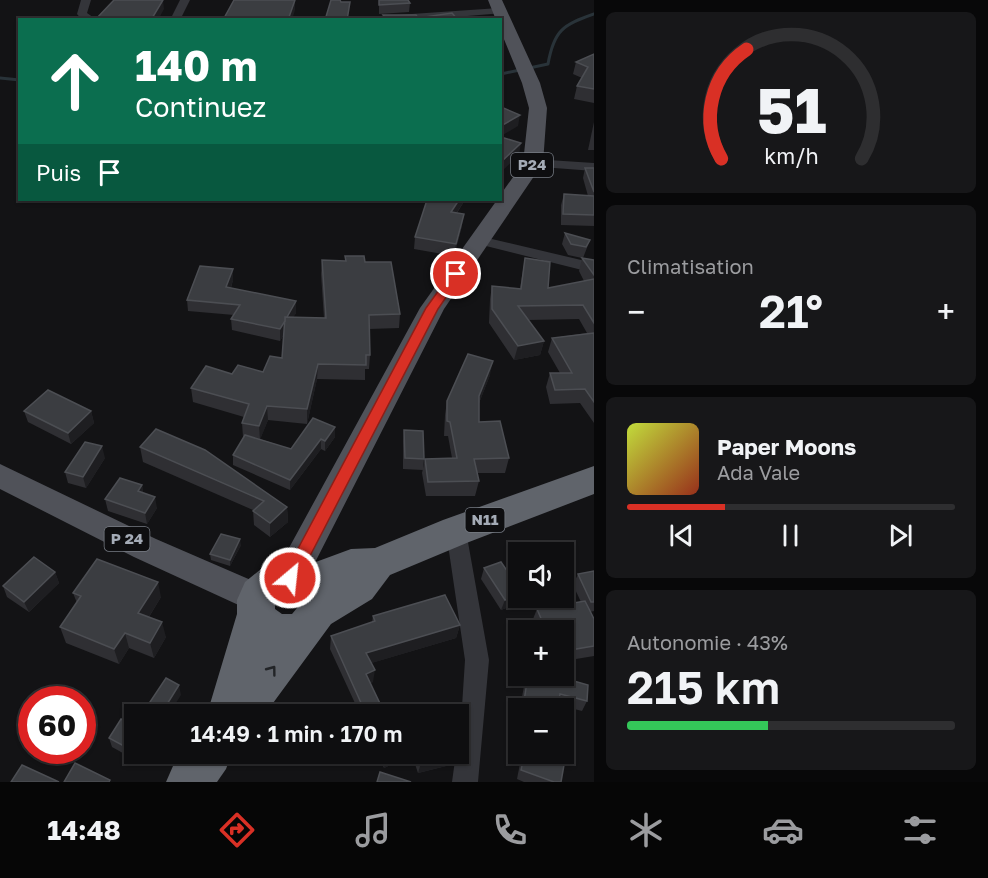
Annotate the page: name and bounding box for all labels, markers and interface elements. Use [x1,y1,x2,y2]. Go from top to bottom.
text: 140 m [135,40,257,90]
icon: ahead [36,42,114,120]
text: 51 [756,72,826,147]
text: Continuez [135,91,266,123]
text: km/h [764,144,818,170]
road number: P24 [511,153,553,177]
icon: arrive [93,156,126,189]
text: Puis [36,159,81,186]
pin [430,248,481,299]
text: Climatisation [627,254,754,278]
icon: arrive [439,257,472,290]
text: 21° [759,284,823,338]
text: − [627,292,645,331]
text: + [937,292,955,331]
text: Paper Moons [717,433,856,460]
text: Ada Vale [717,460,800,484]
road number: N11 [466,508,504,532]
icon: previous [665,519,698,552]
icon: pause [774,519,807,552]
icon: next [884,519,917,552]
road number: P 24 [104,527,150,551]
map controls [508,542,574,764]
button: sound [508,542,574,608]
position arrow [258,546,322,610]
button: + [508,620,574,686]
text: Autonomie · 43% [627,630,788,654]
text: 215 km [627,660,780,714]
one-way arrow [265,666,276,677]
speed limit sign: 60 [18,686,96,764]
button: − [508,698,574,764]
text: 14:49 · 1 min · 170 m [191,720,402,747]
icon: directions [216,809,258,851]
icon: music [352,809,394,851]
icon: phone [489,809,531,851]
icon: climate [625,809,667,851]
icon: car [762,809,804,851]
icon: filters [899,809,941,851]
text: 14:48 [47,814,121,846]

